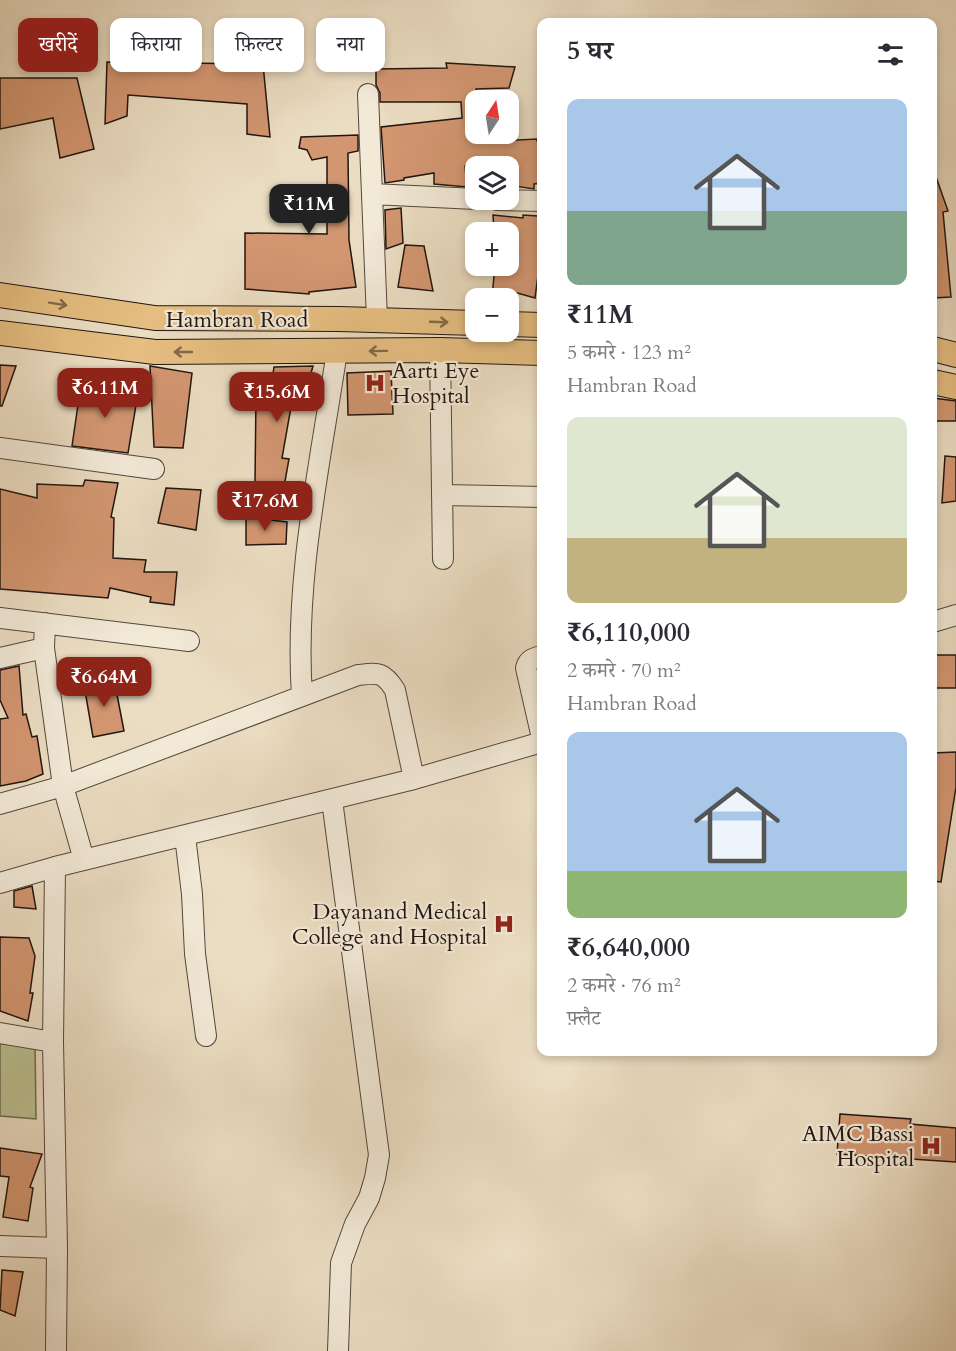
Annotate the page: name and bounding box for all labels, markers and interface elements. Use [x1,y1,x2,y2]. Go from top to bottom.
chip: खरीदें [18,18,98,72]
chip: किराया [110,18,202,72]
chip: फ़िल्टर [214,18,304,72]
chip: नया [316,18,385,72]
text: 5 घर [567,33,613,68]
icon: filters [874,38,907,71]
north arrow [465,90,519,144]
map controls [465,90,519,342]
icon: home [683,138,791,246]
button: layers [465,156,519,210]
pin: ₹11M [273,184,345,235]
text: ₹11M [283,190,335,217]
button: + [465,222,519,276]
button: − [465,288,519,342]
text: ₹11M [567,297,634,332]
one-way arrow [47,298,67,309]
street label: Hambran Road [166,305,309,335]
one-way arrow [429,316,449,328]
text: 5 कमरे · 123 m² [567,339,691,366]
one-way arrow [369,345,389,357]
one-way arrow [174,346,194,358]
place label: Aarti Eye Hospital [392,356,479,411]
pin: ₹6.11M [56,368,154,419]
hospital icon: Aarti Eye Hospital [363,371,387,395]
pin: ₹15.6M [228,372,326,423]
text: Hambran Road [567,372,697,399]
text: ₹6.11M [71,374,139,401]
text: ₹15.6M [243,378,311,405]
icon: home [683,456,791,564]
pin: ₹17.6M [216,481,314,532]
text: ₹17.6M [231,487,299,514]
text: ₹6,110,000 [567,615,690,650]
pin: ₹6.64M [55,657,153,708]
text: 2 कमरे · 70 m² [567,657,681,684]
text: ₹6.64M [70,663,138,690]
text: Hambran Road [567,690,697,717]
icon: home [683,771,791,879]
place label: Dayanand Medical College and Hospital [292,897,487,952]
hospital icon: Dayanand Medical College and Hospital [492,912,516,936]
text: ₹6,640,000 [567,930,690,965]
text: 2 कमरे · 76 m² [567,972,681,999]
text: फ़्लैट [567,1005,600,1032]
place label: AIMC Bassi Hospital [802,1119,914,1174]
hospital icon: AIMC Bassi Hospital [919,1134,943,1158]

